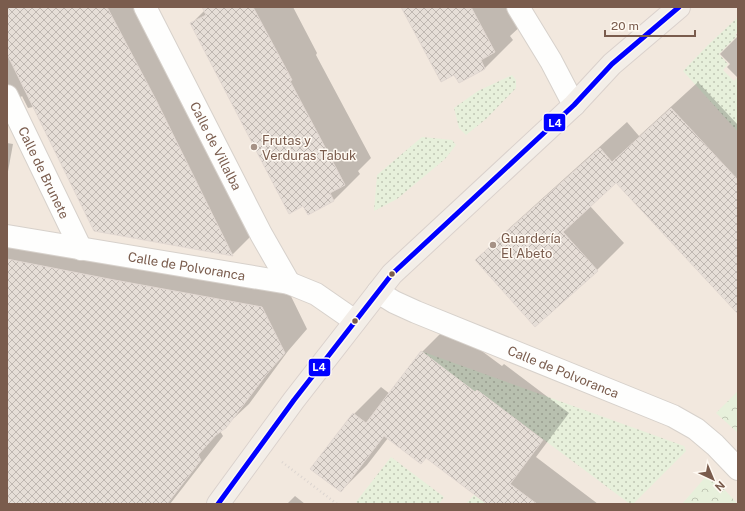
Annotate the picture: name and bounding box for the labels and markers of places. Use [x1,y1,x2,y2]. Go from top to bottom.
place label: Frutas y Verduras Tabuk [262,133,356,163]
marker: Frutas y Verduras Tabuk [249,142,259,152]
place label: Guardería El Abeto [501,231,561,261]
marker: Guardería El Abeto [488,240,498,250]
unlabelled marker [387,269,397,279]
unlabelled marker [350,316,360,326]

